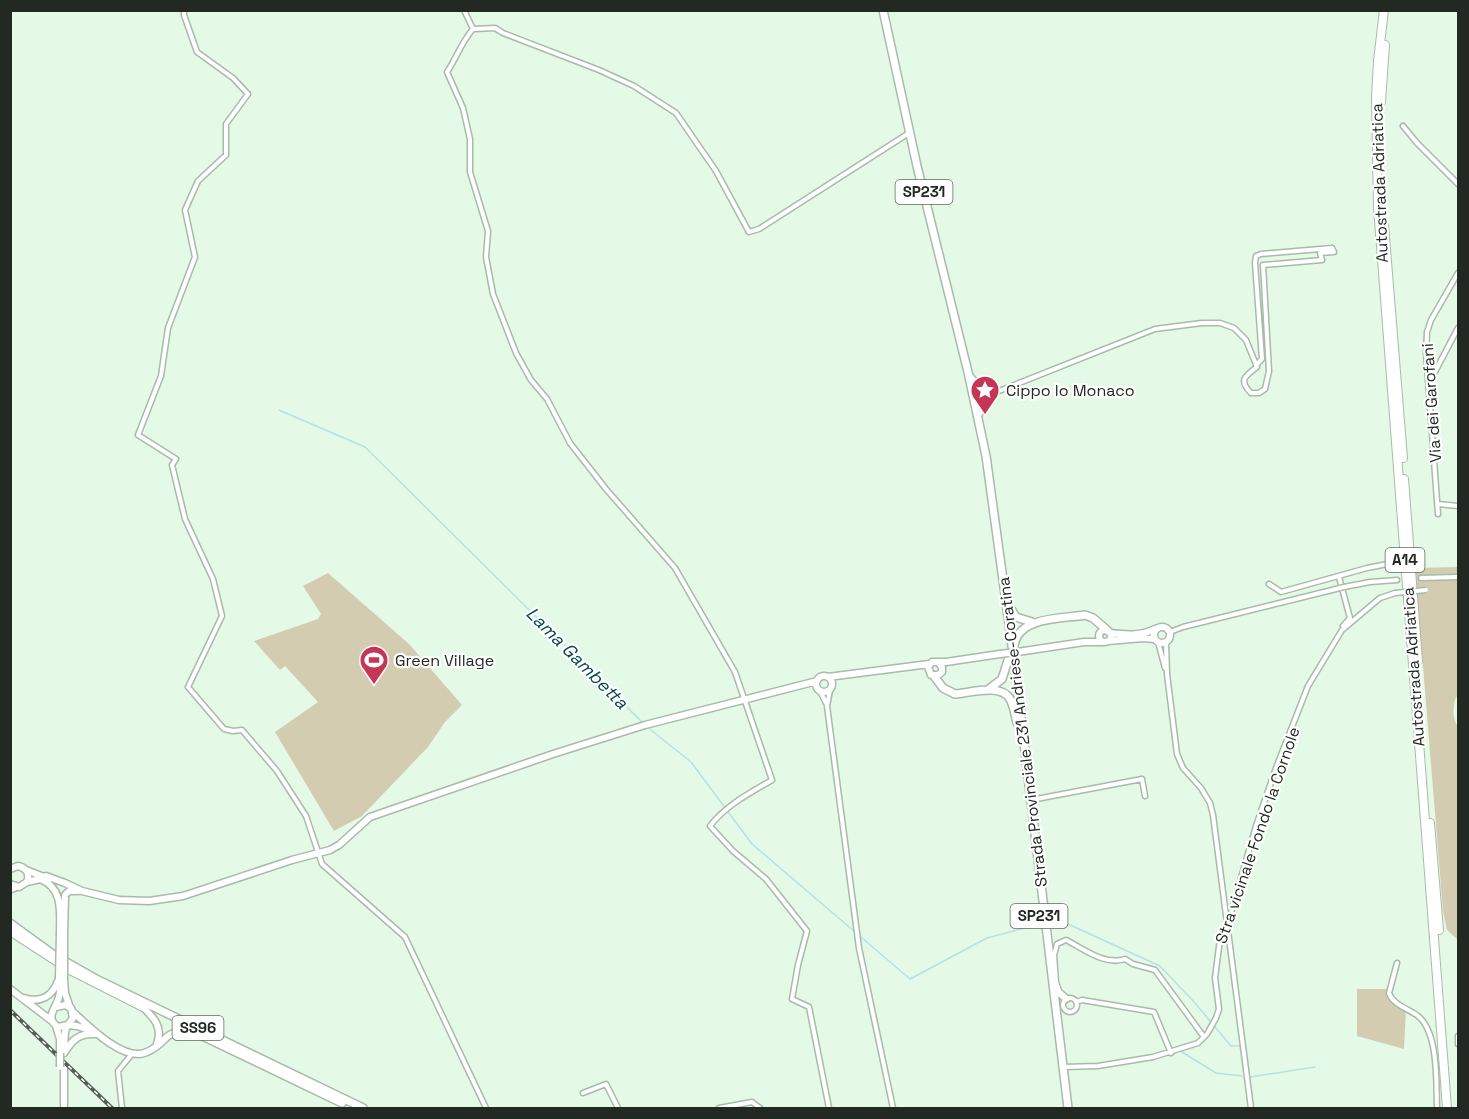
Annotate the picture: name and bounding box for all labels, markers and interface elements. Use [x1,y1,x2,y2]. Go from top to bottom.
street label: Autostrada Adriatica [1366,103,1393,263]
road number: SP231 [896,180,952,204]
street label: Via dei Garofani [1417,342,1446,463]
place icon: Cippo lo Monaco [969,374,1001,416]
place label: Cippo lo Monaco [1006,380,1135,401]
road number: A14 [1386,548,1424,572]
street label: Strada Provinciale 231 Andriese-Coratina [993,576,1052,888]
street label: Autostrada Adriatica [1397,587,1430,747]
water label: Lama Gambetta [521,602,634,714]
sports icon: Green Village [358,644,390,686]
place label: Green Village [395,650,494,671]
street label: Stra vicinale Fondo la Cornole [1210,724,1304,946]
road number: SP231 [1010,904,1068,928]
road number: SS96 [172,1016,224,1040]

